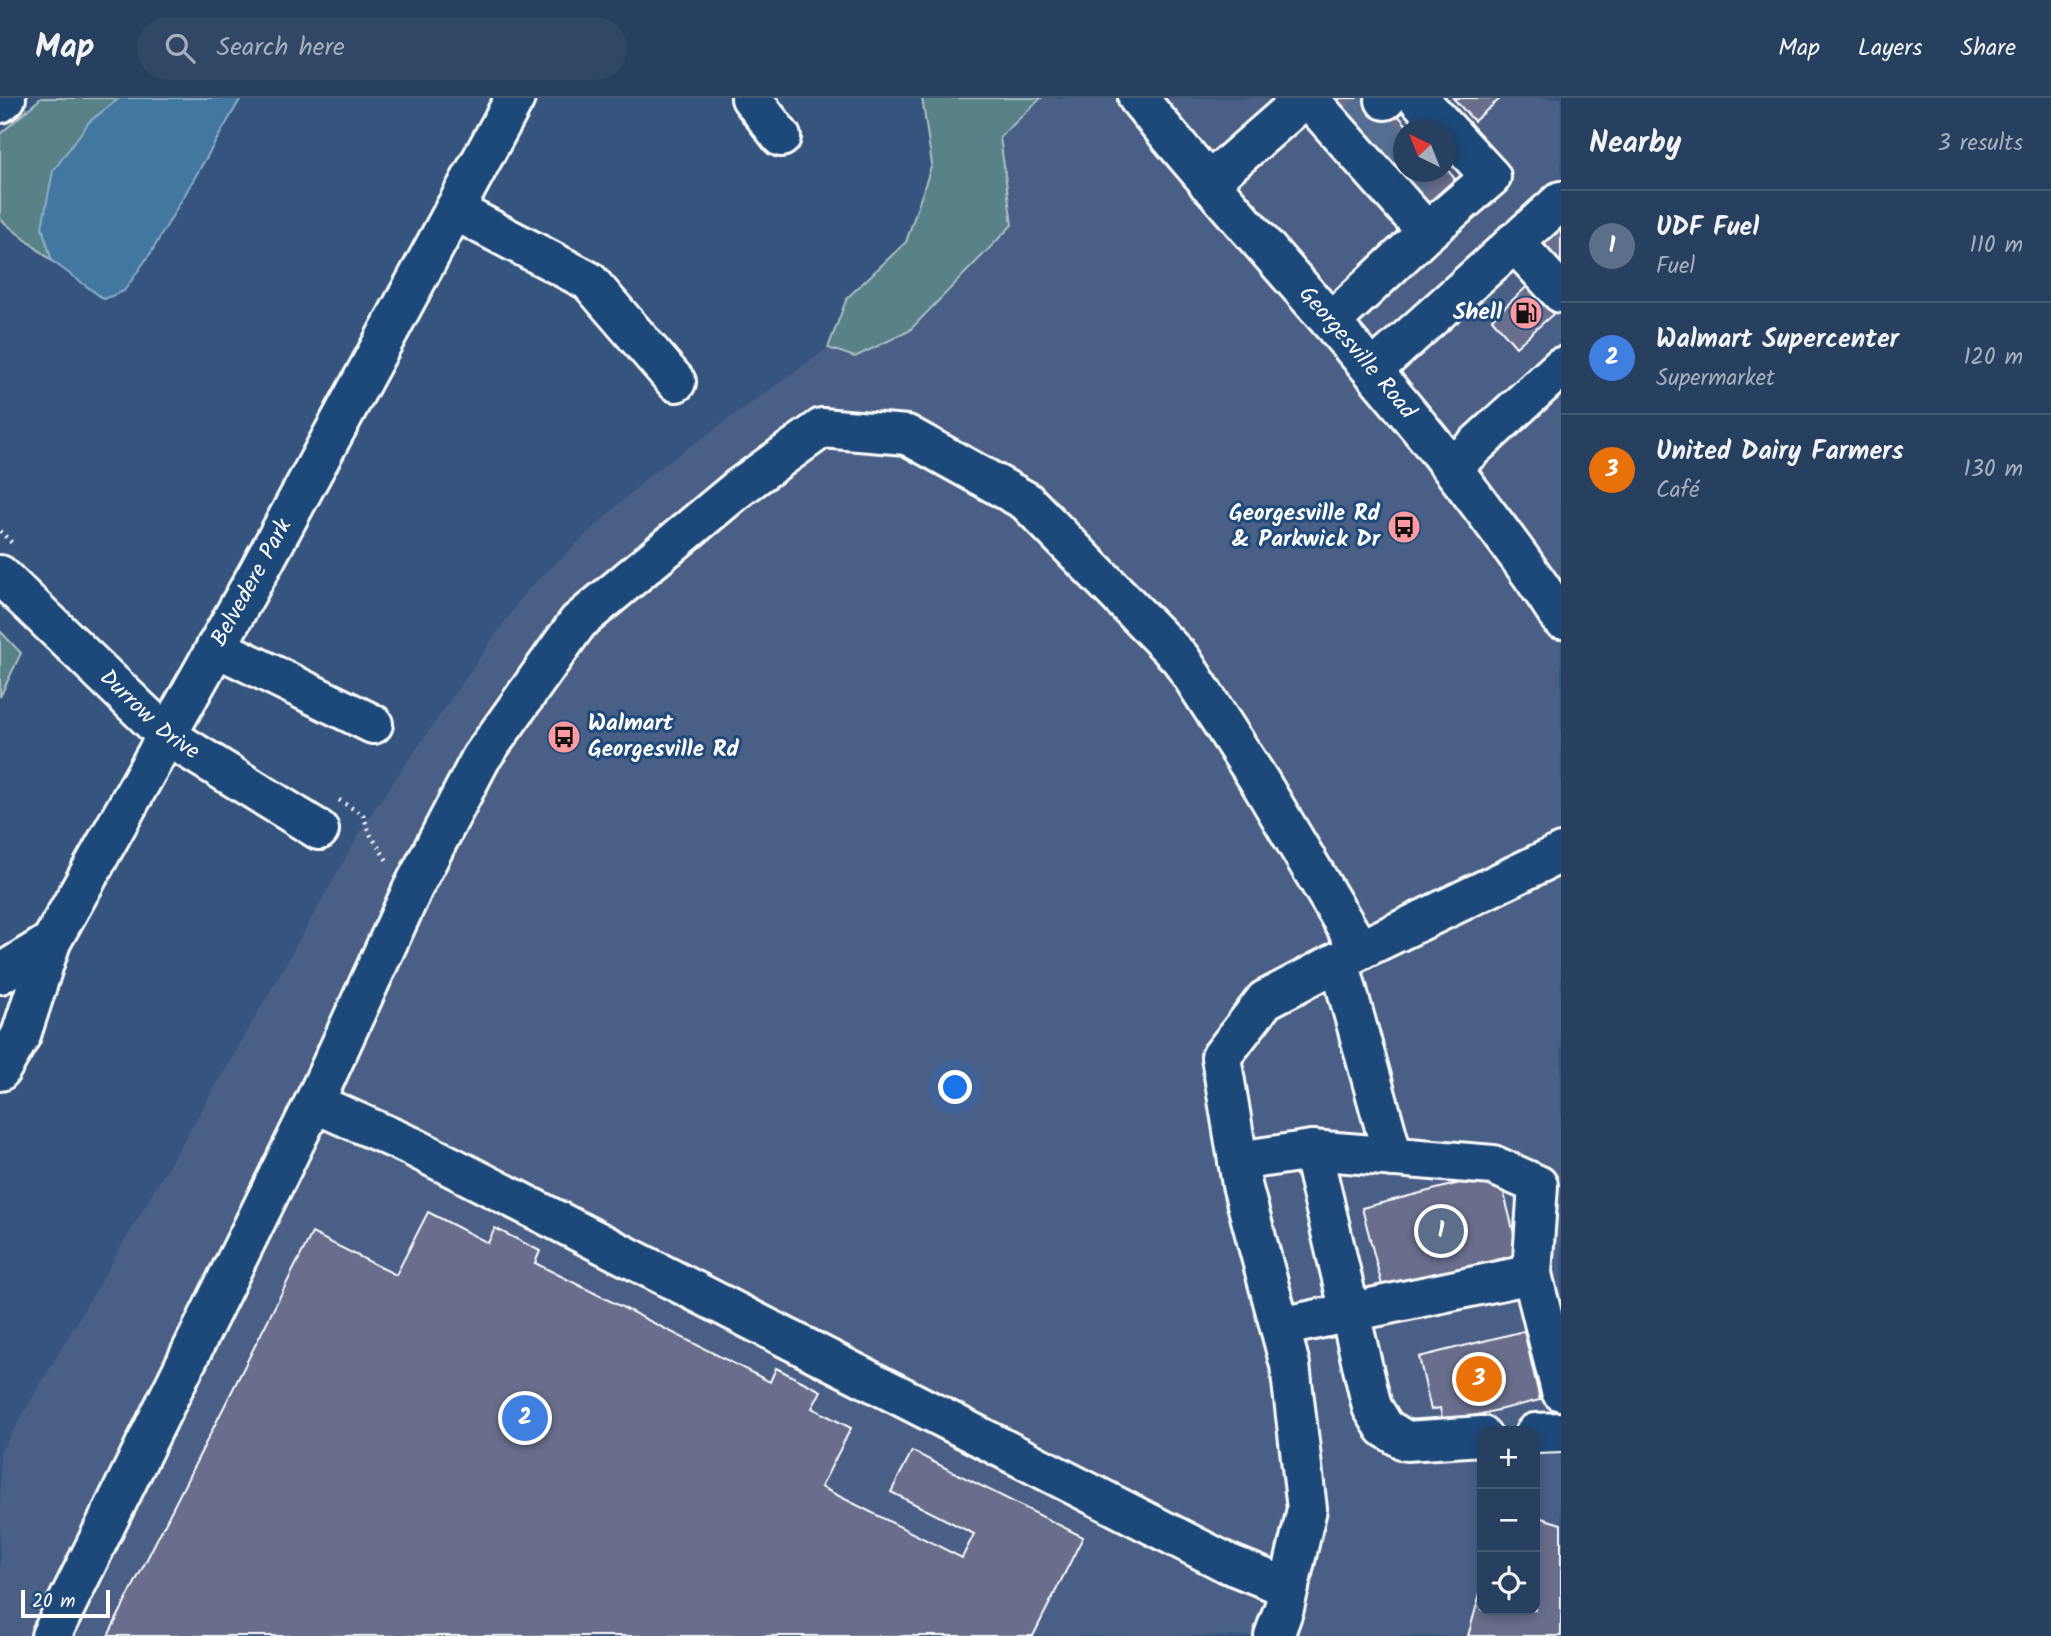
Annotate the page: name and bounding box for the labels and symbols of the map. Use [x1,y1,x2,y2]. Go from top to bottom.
north arrow [1393,119,1456,182]
street label: Georgesville Road [1289,278,1425,428]
fuel station icon: Shell [1507,294,1545,332]
place label: Shell [1453,295,1503,331]
place label: Georgesville Rd & Parkwick Dr [1229,496,1382,558]
bus stop icon: Georgesville Rd & Parkwick Dr [1385,508,1423,546]
street label: Belvedere Park [202,512,302,653]
street label: Durrow Drive [90,661,206,770]
place label: Walmart Georgesville Rd [588,706,740,768]
bus stop icon: Walmart Georgesville Rd [545,718,583,756]
your location [938,1070,972,1104]
pin: 1 [1418,1205,1464,1257]
pin: 3 [1456,1353,1502,1405]
pin: 2 [502,1392,548,1444]
scale bar [21,1587,110,1619]

